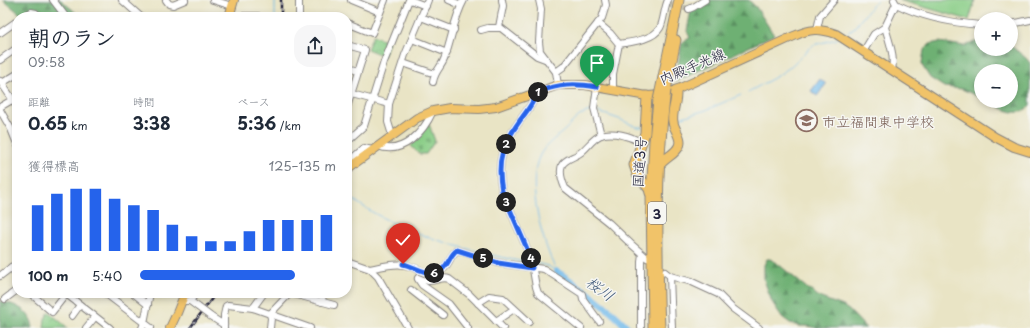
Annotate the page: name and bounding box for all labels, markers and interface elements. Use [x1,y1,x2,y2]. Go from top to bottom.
map controls [974,12,1018,108]
button: + [974,12,1018,56]
text: 朝のラン [28,20,116,53]
button: share [294,25,336,67]
street label: 内殿手光線 [656,43,728,89]
pin [580,46,614,87]
text: 09:58 [28,52,65,71]
icon: arrive [586,52,608,74]
button: − [974,64,1018,108]
pin: 1 [528,82,548,102]
text: 1 [535,83,541,100]
text: 距離 [28,93,50,110]
text: 時間 [133,93,155,110]
text: ペース [237,93,270,110]
school or university icon: 市立福間東中学校 [793,108,819,134]
text: 0.65 [28,110,67,136]
text: 3:38 [133,110,171,136]
text: 5:36 [237,110,276,136]
place label: 市立福間東中学校 [822,111,934,132]
text: km [67,117,88,134]
text: /km [276,117,301,134]
pin: 2 [496,134,516,154]
text: 2 [502,135,510,152]
street label: 国道3号 [627,136,651,188]
text: 獲得標高 [28,156,80,175]
text: 125–135 m [268,156,336,175]
pin: 3 [496,192,516,212]
text: 3 [502,193,510,210]
road number: 3 [648,202,666,224]
pin [386,223,420,264]
icon: check [392,229,414,251]
pin: 5 [473,248,493,268]
pin: 4 [521,248,541,268]
text: 5 [479,249,487,266]
text: 4 [527,249,535,266]
pin: 6 [424,263,444,283]
text: 6 [430,264,438,281]
text: 100 m [28,266,69,285]
text: 5:40 [92,266,122,285]
water label: 桜川 [582,270,620,306]

